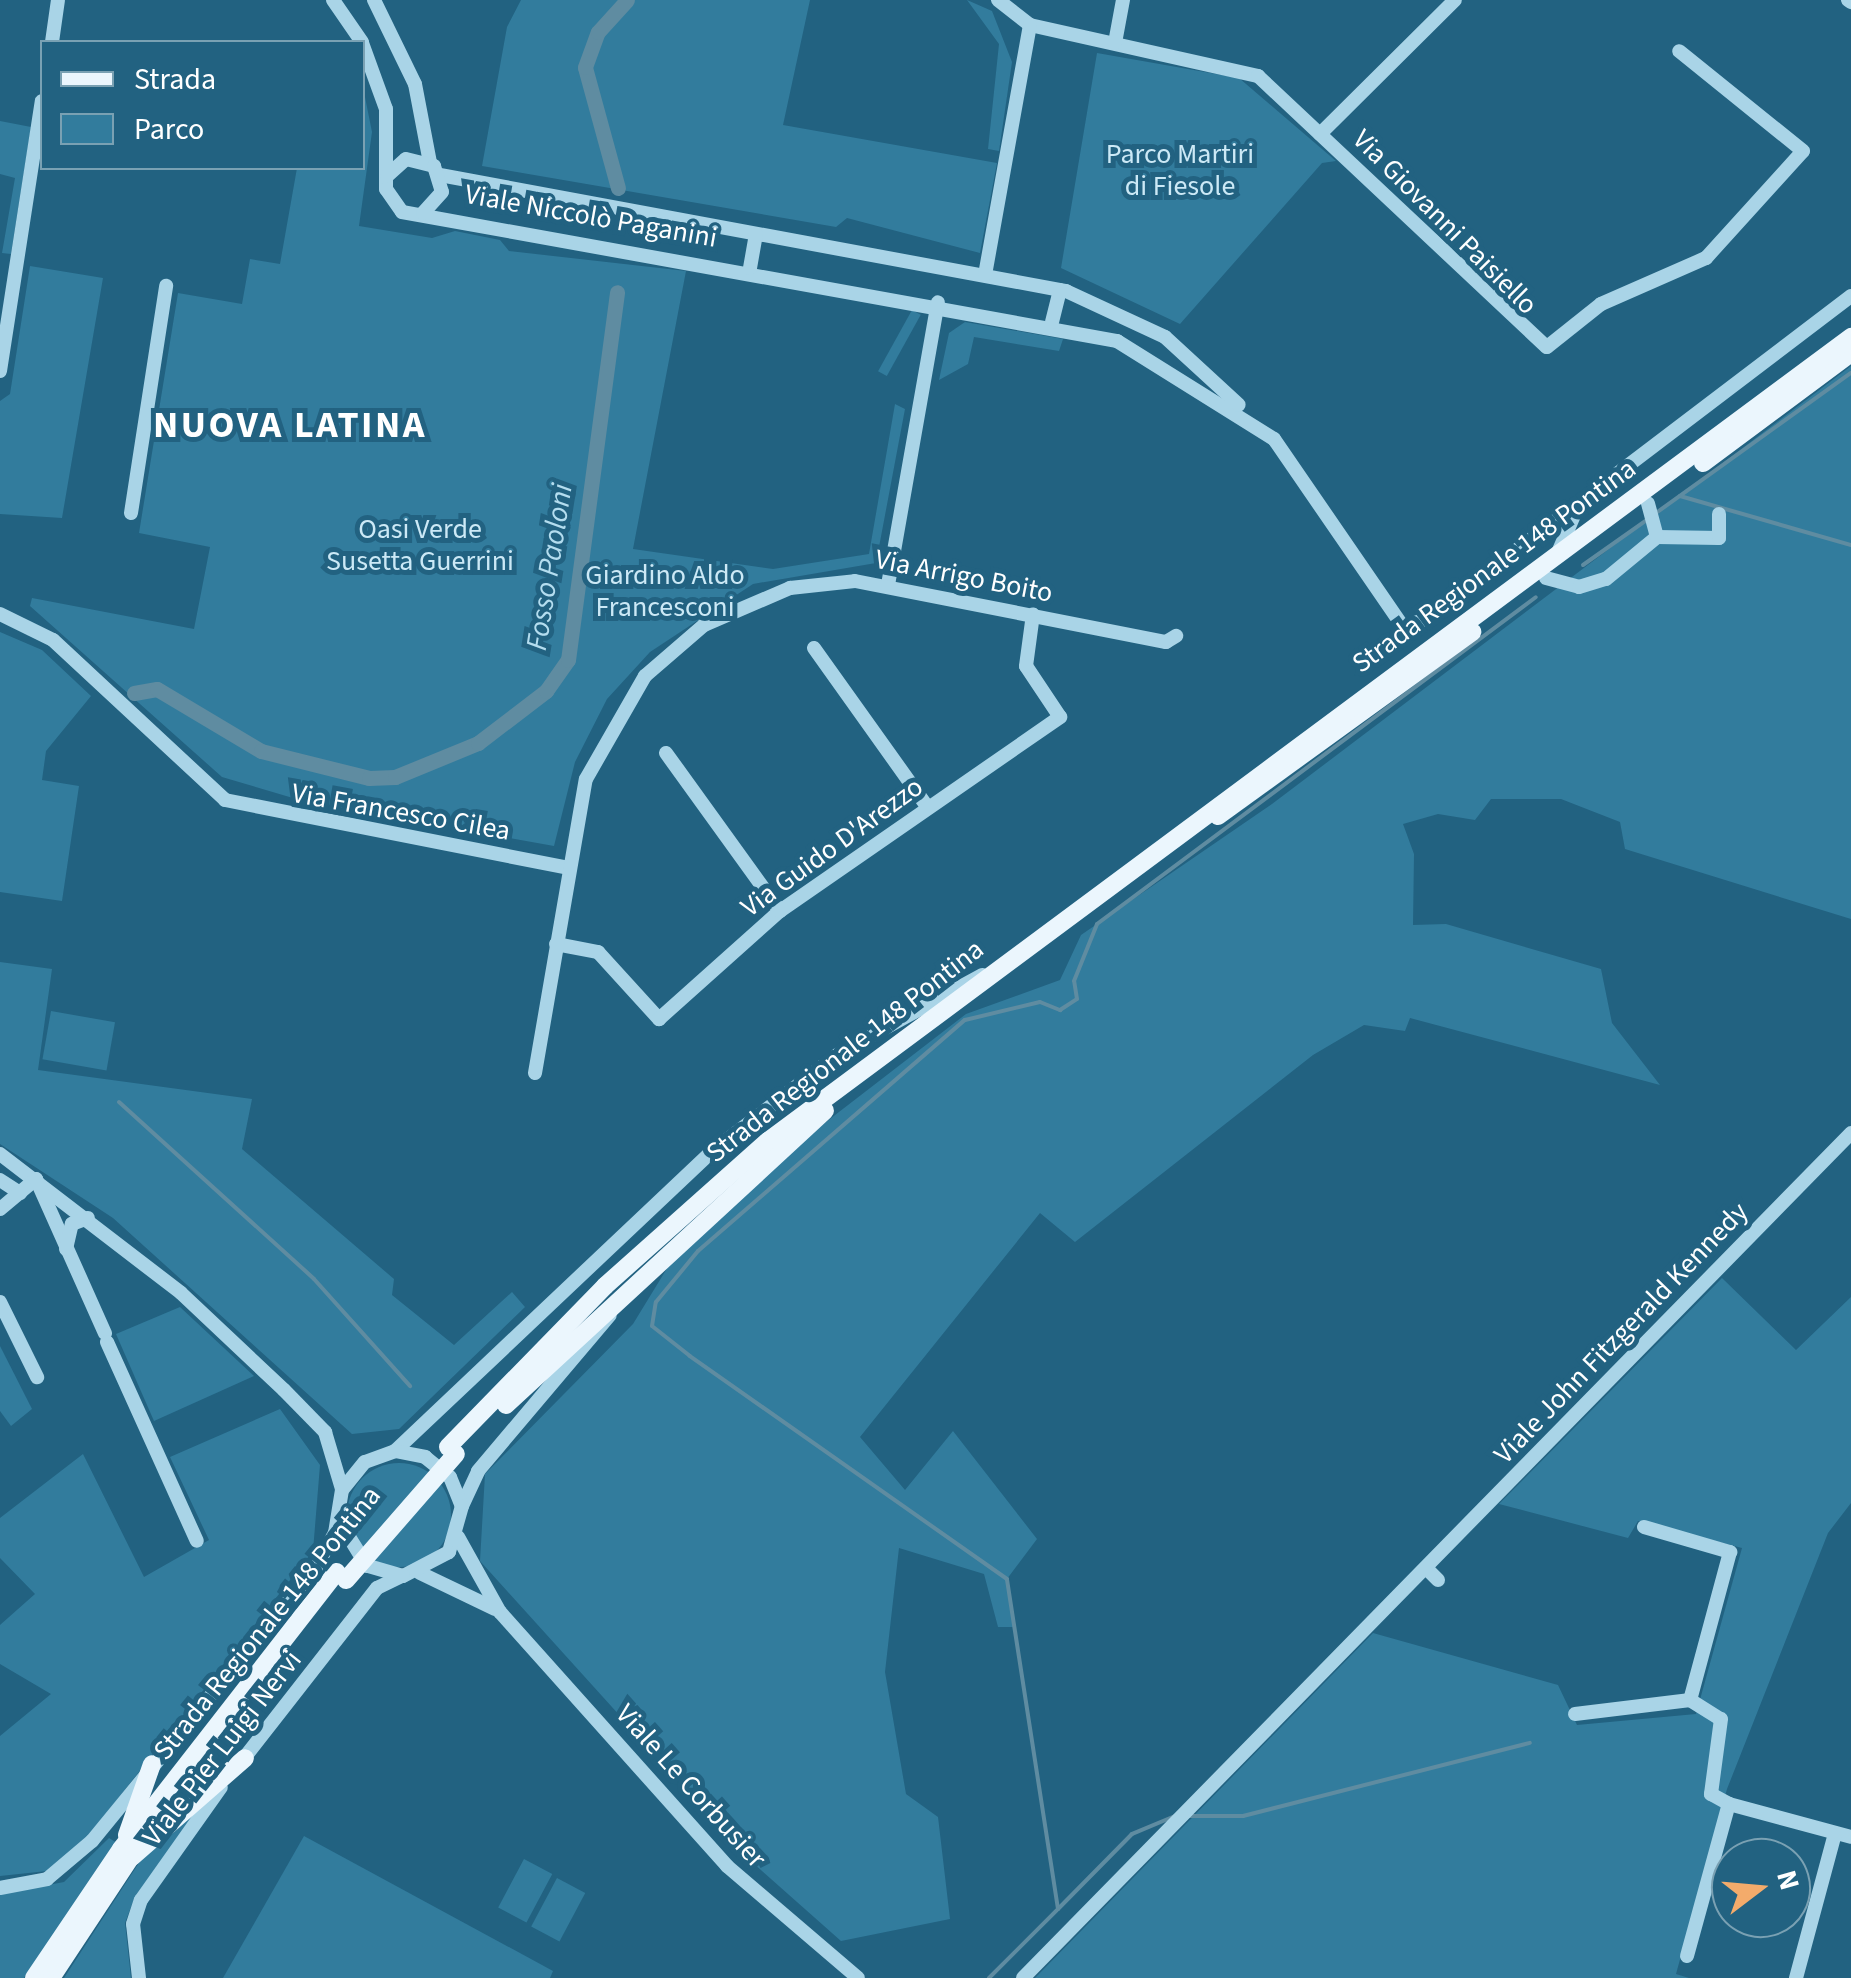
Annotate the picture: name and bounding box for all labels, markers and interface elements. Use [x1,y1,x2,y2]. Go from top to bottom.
legend [40,40,365,170]
text: Strada [134,58,216,101]
text: Parco [134,108,204,151]
street label: Via Giovanni Paisiello [1346,123,1544,321]
park label: Parco Martiri di Fiesole [1106,137,1254,203]
street label: Viale Niccolò Paganini [462,177,720,255]
district label: NUOVA LATINA [153,403,427,449]
street label: Strada Regionale 148 Pontina [1346,452,1642,680]
water label: Fosso Paoloni [519,481,581,653]
park label: Oasi Verde Susetta Guerrini [326,512,514,578]
street label: Via Arrigo Boito [873,542,1055,610]
park label: Giardino Aldo Francesconi [585,558,745,624]
street label: Via Guido D'Arezzo [735,770,929,924]
street label: Via Francesco Cilea [289,776,513,848]
street label: Strada Regionale 148 Pontina [700,932,990,1170]
street label: Viale John Fitzgerald Kennedy [1487,1195,1755,1471]
street label: Strada Regionale 148 Pontina [146,1479,388,1767]
street label: Viale Pier Luigi Nervi [135,1644,309,1852]
street label: Viale Le Corbusier [609,1697,773,1875]
north arrow [1711,1838,1811,1938]
text: N [1766,1866,1810,1895]

